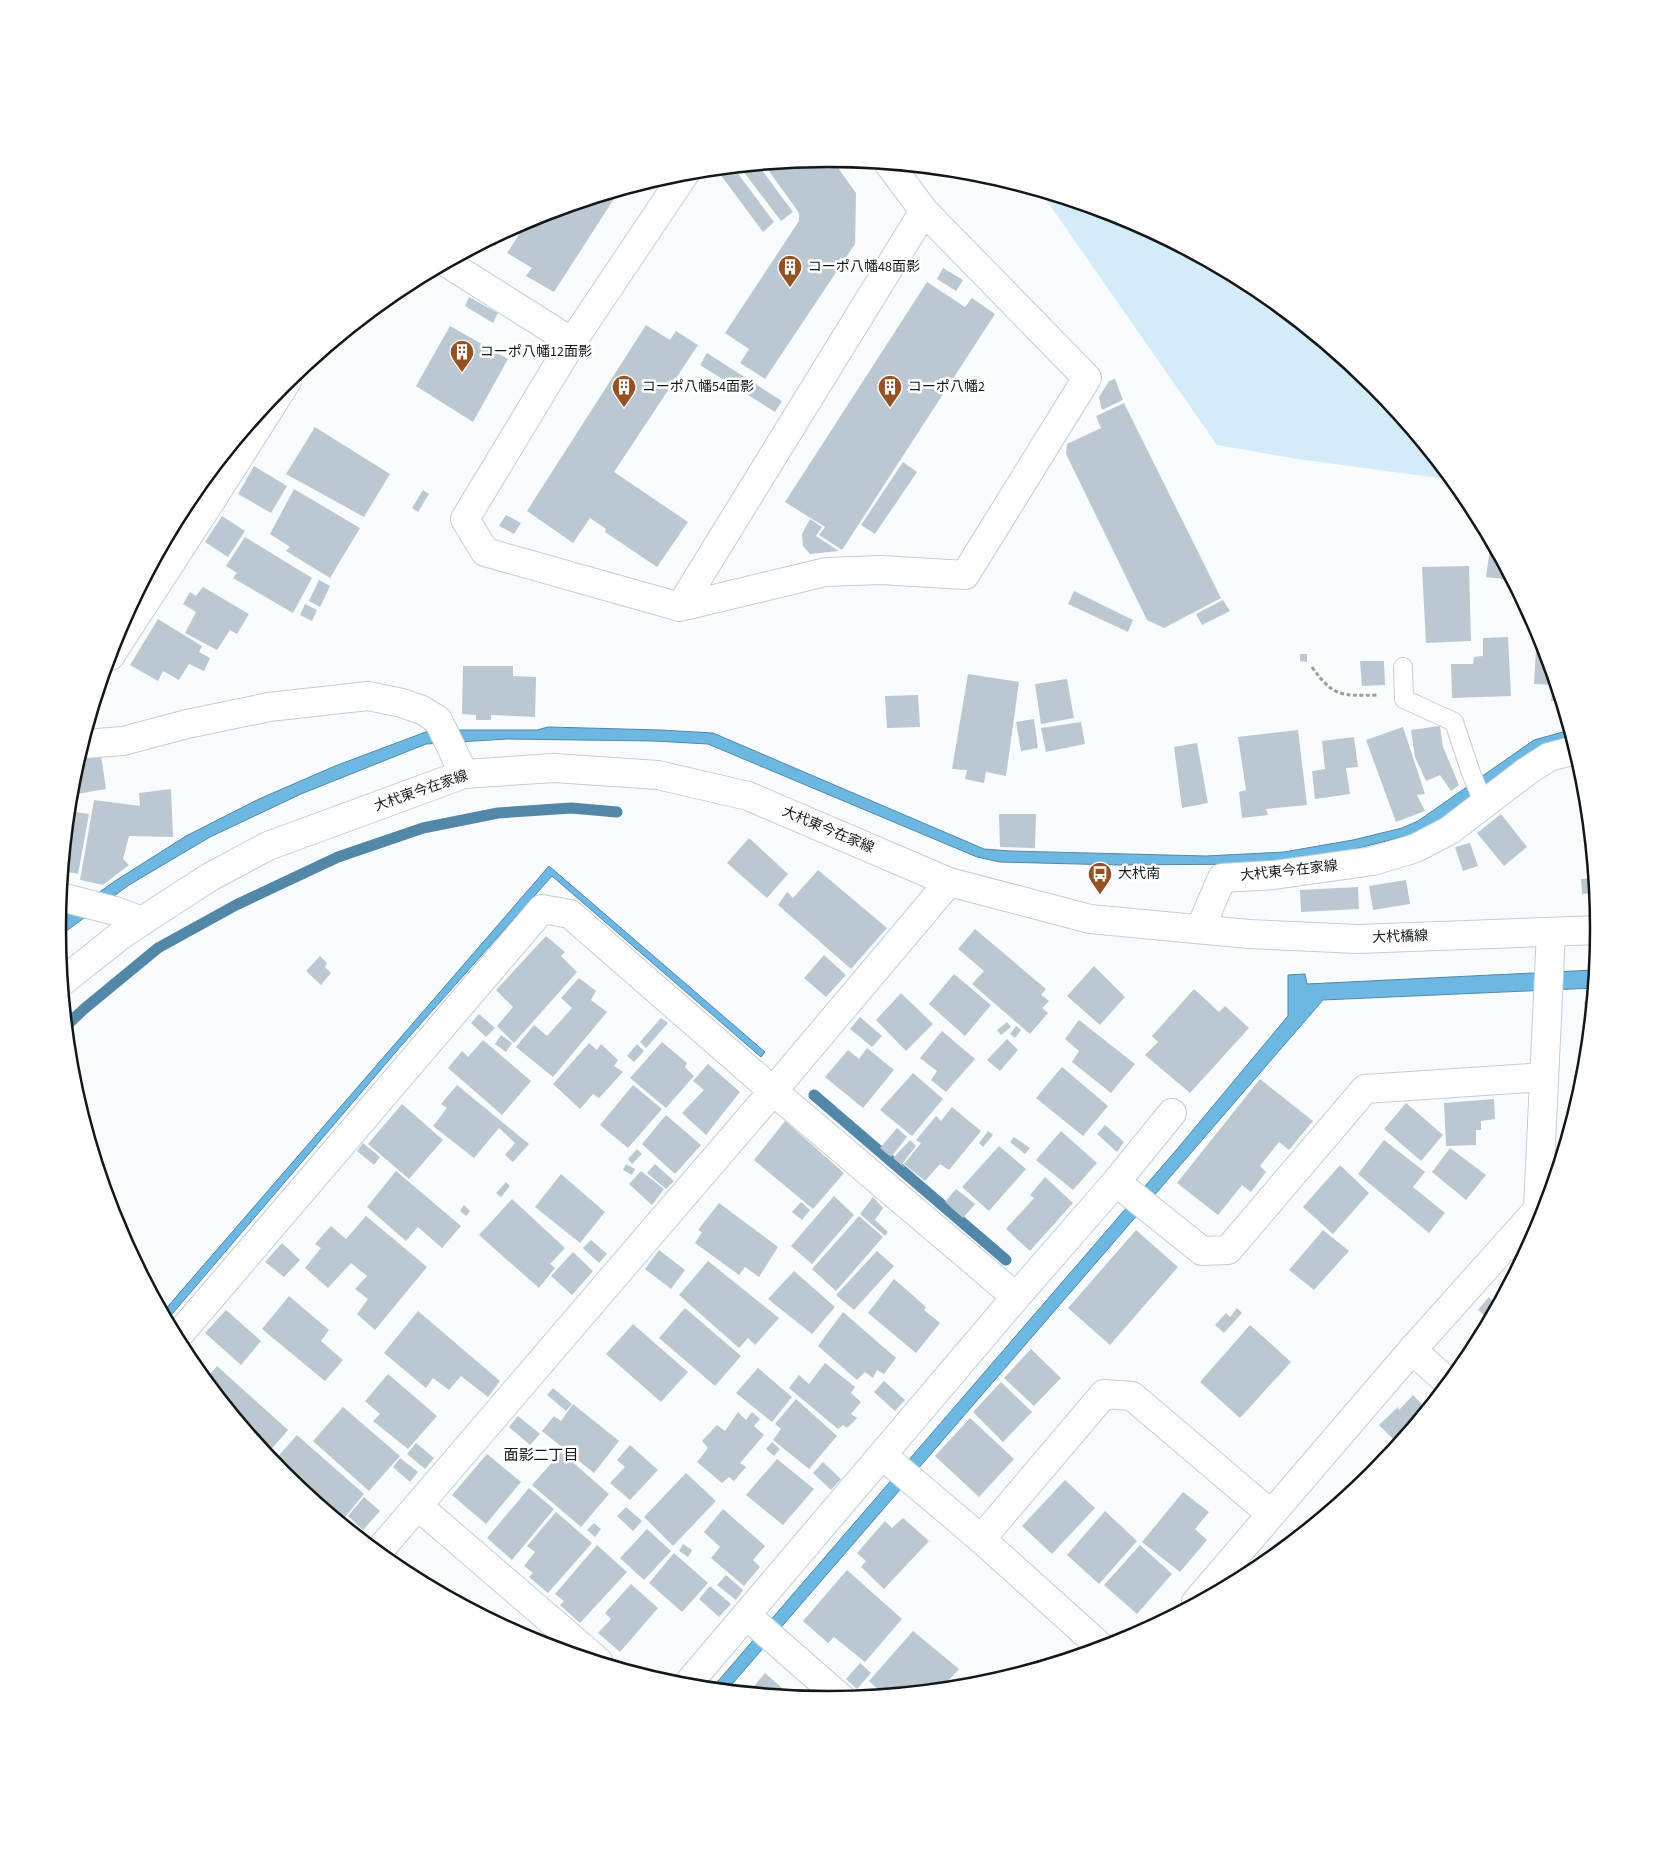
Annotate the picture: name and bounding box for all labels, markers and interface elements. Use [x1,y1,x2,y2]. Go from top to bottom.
building icon: コーポ八幡48面影 [777,254,803,288]
place label: コーポ八幡48面影 [808,257,920,277]
building icon: コーポ八幡12面影 [449,339,475,373]
place label: コーポ八幡12面影 [480,342,592,362]
building icon: コーポ八幡54面影 [611,374,637,408]
building icon: コーポ八幡2 [877,374,903,408]
place label: コーポ八幡54面影 [642,377,754,397]
place label: コーポ八幡2 [908,377,985,397]
street label: 大杙東今在家線 [371,766,471,816]
street label: 大杙東今在家線 [779,802,877,858]
street label: 大杙東今在家線 [1239,856,1339,886]
bus stop icon: 大杙南 [1087,861,1113,895]
place label: 大杙南 [1118,864,1160,884]
street label: 大杙橋線 [1372,926,1428,948]
district label: 面影二丁目 [503,1445,579,1466]

